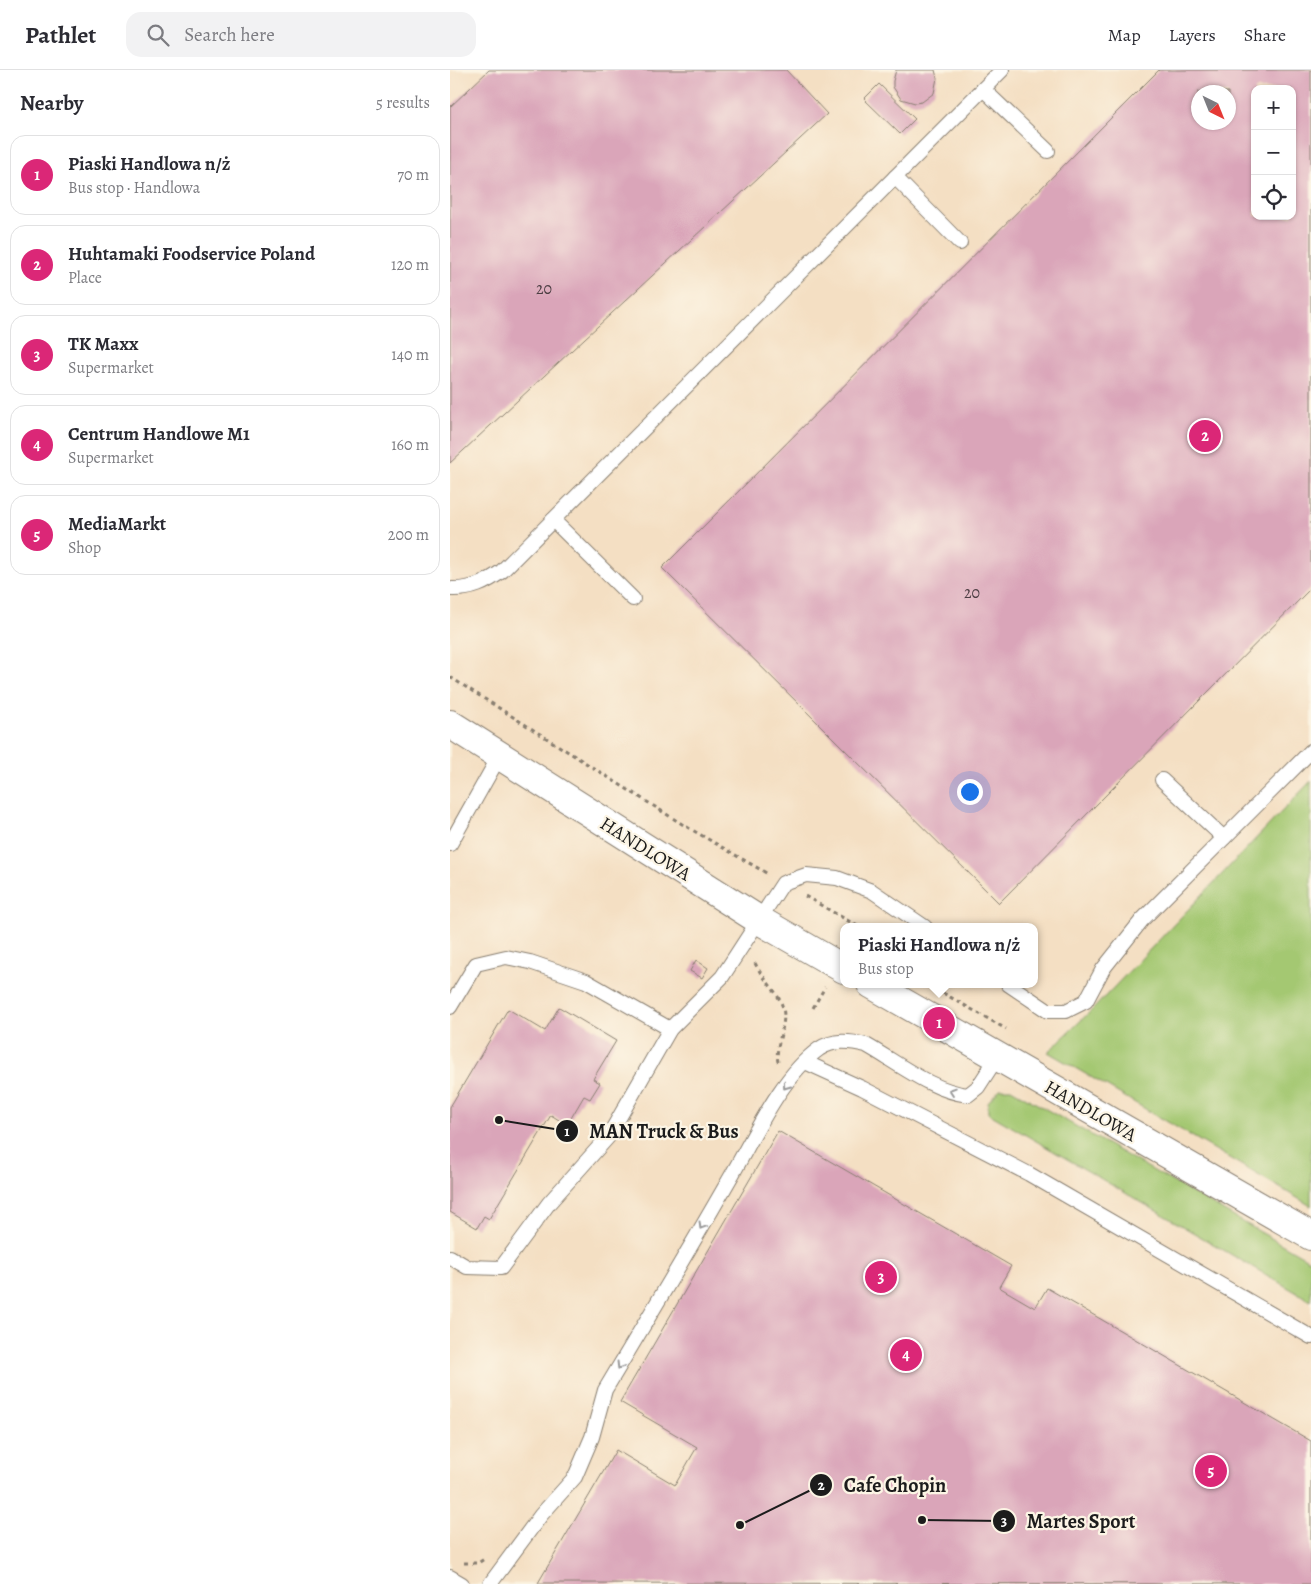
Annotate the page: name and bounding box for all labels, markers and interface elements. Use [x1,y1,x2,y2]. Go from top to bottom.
search box [126,12,476,57]
text: Pathlet [25,19,96,51]
icon: search [144,21,172,49]
text: Search here [184,22,275,48]
text: Map [1108,23,1141,47]
text: Layers [1169,23,1216,47]
text: Share [1244,23,1286,47]
north arrow [1191,85,1236,130]
map controls [1251,85,1296,220]
button: + [1251,85,1296,130]
text: Nearby [20,89,83,117]
text: 5 results [376,92,430,114]
button: − [1251,130,1296,175]
text: Piaski Handlowa n/ż [68,151,230,177]
text: 1 [34,164,40,186]
text: 70 m [397,164,429,186]
button: locate [1251,175,1296,220]
text: Bus stop · Handlowa [68,177,200,199]
text: Huhtamaki Foodservice Poland [68,241,315,267]
text: 2 [33,254,41,276]
text: 120 m [391,254,429,276]
text: Place [68,267,102,289]
house number: 20 [536,278,552,300]
text: TK Maxx [68,331,138,357]
text: 3 [34,344,40,366]
text: 140 m [391,344,429,366]
text: Supermarket [68,357,154,379]
pin: 2 [1189,417,1221,455]
text: Centrum Handlowe M1 [68,421,250,447]
text: 4 [33,434,41,456]
text: 160 m [391,434,429,456]
text: Supermarket [68,447,154,469]
text: MediaMarkt [68,511,166,537]
text: 5 [34,524,40,546]
text: 200 m [388,524,429,546]
text: Shop [68,537,101,559]
house number: 20 [964,582,980,604]
your location [957,779,983,805]
street label: HANDLOWA [595,811,697,888]
popup [840,923,1038,988]
text: Piaski Handlowa n/ż [858,932,1020,958]
text: Bus stop [858,958,914,980]
pin: 1 [923,1004,955,1042]
street label: HANDLOWA [1040,1074,1142,1148]
one-way arrow [783,1080,791,1089]
one-way arrow [949,1087,957,1097]
callout: MAN Truck & Bus [554,1113,749,1148]
text: MAN Truck & Bus [589,1118,739,1145]
text: 1 [564,1121,570,1141]
one-way arrow [699,1220,709,1229]
pin: 3 [865,1258,897,1296]
pin: 4 [890,1336,922,1374]
one-way arrow [616,1360,626,1369]
pin: 5 [1195,1452,1227,1490]
callout: Cafe Chopin [809,1467,956,1502]
text: Cafe Chopin [844,1472,946,1499]
text: 2 [817,1475,825,1495]
callout: Martes Sport [992,1503,1145,1538]
text: Martes Sport [1027,1508,1136,1535]
text: 3 [1001,1511,1007,1531]

